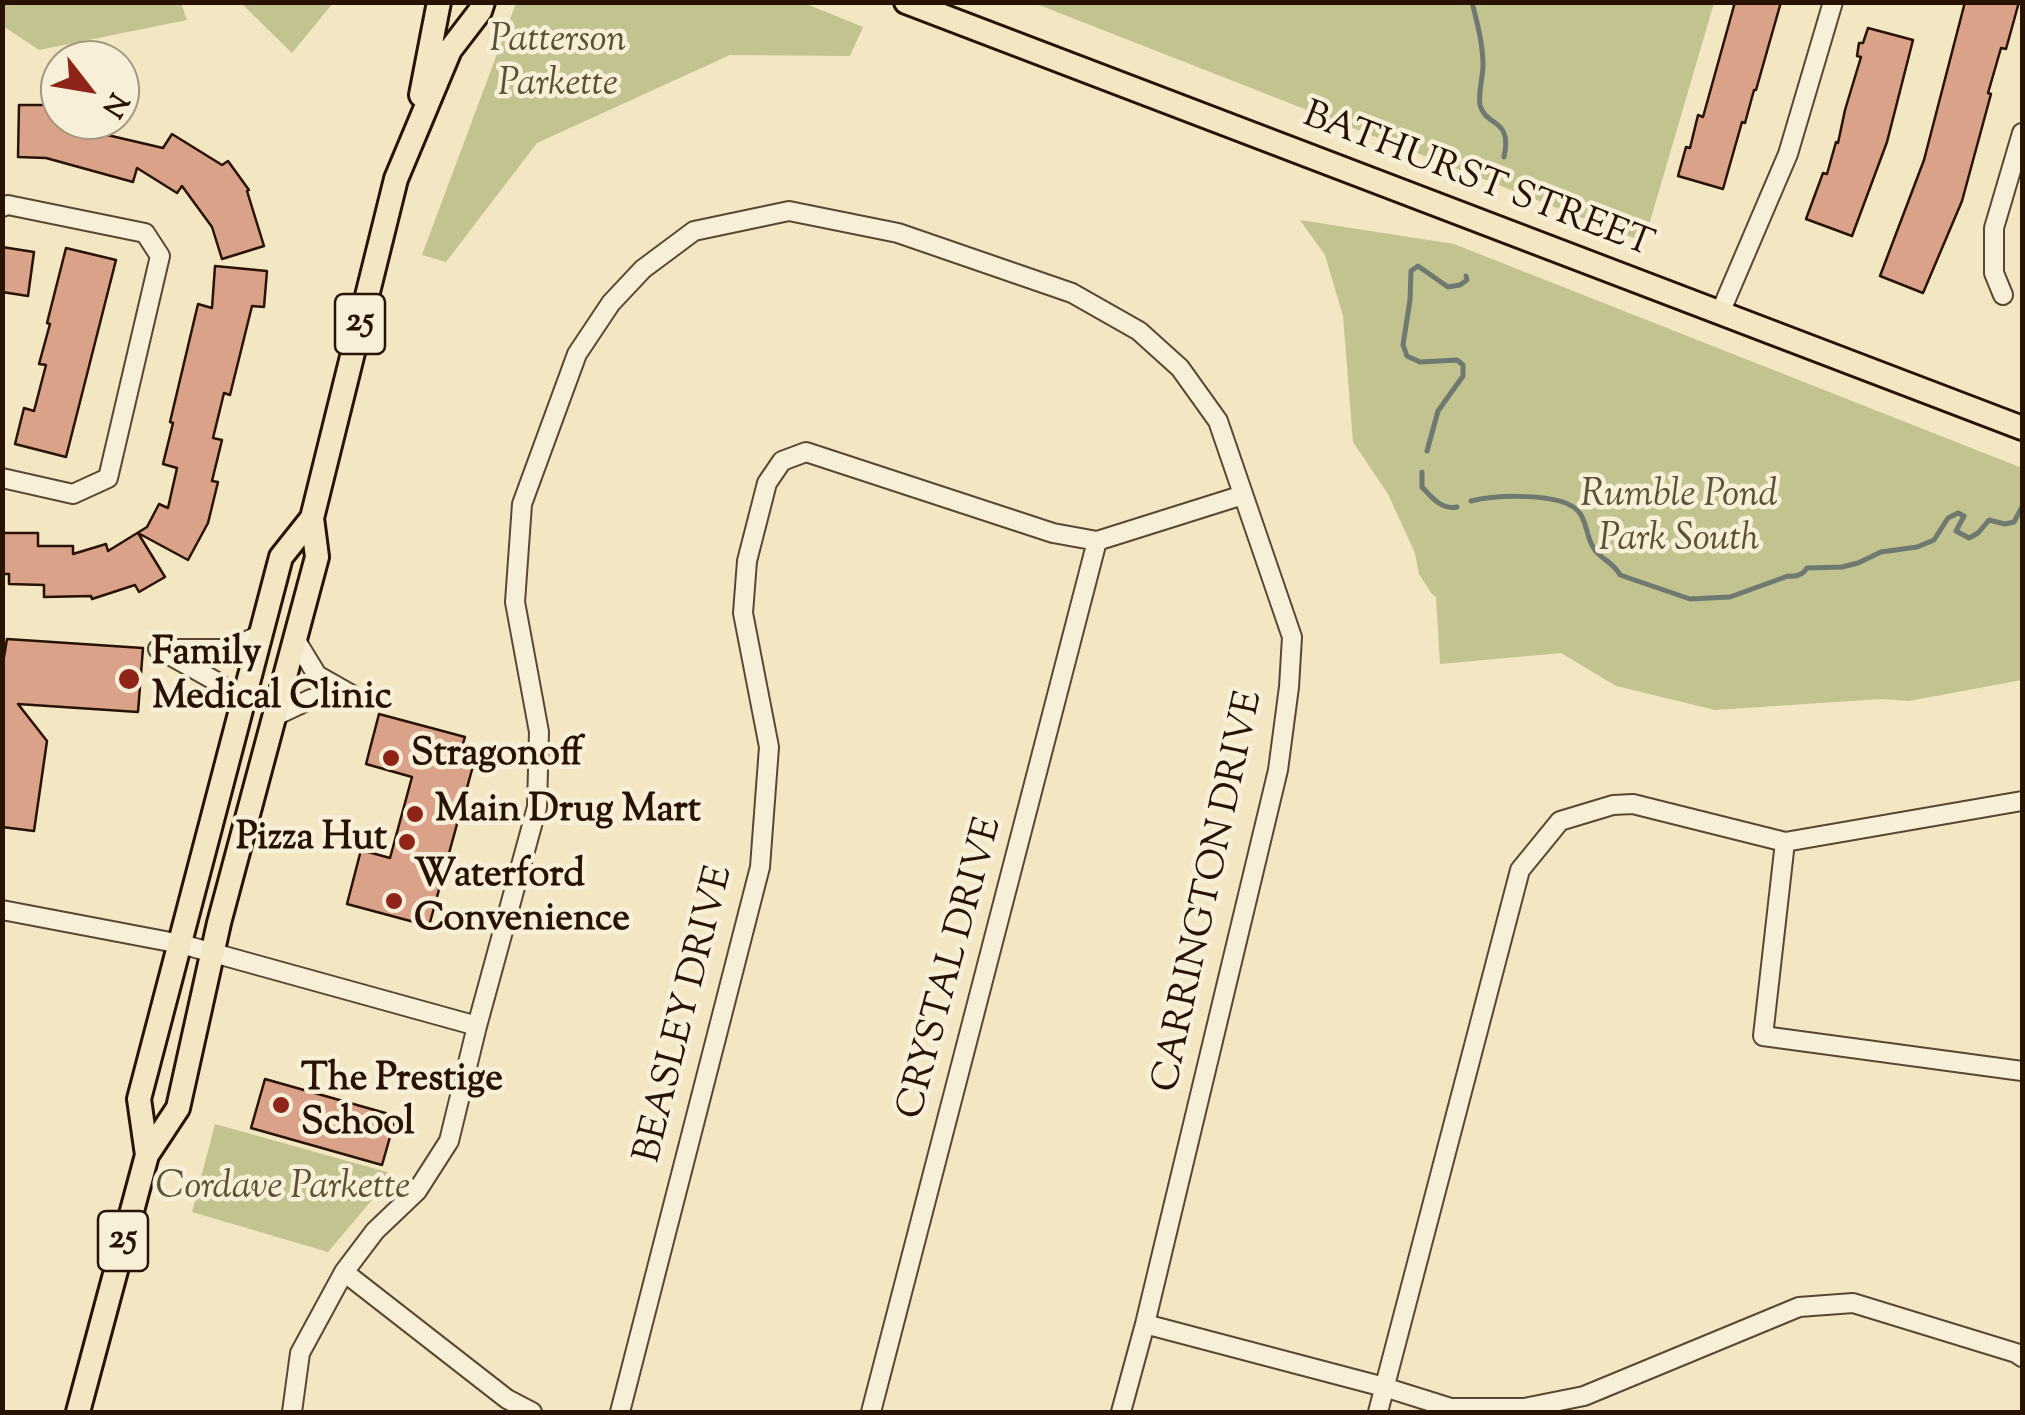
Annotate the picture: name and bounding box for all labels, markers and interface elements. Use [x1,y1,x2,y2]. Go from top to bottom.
park label: Patterson Parkette [490,21,626,110]
north arrow [40,40,140,140]
text: N [91,85,137,124]
street label: BATHURST STREET [1295,95,1659,271]
road number: 25 [335,294,385,354]
park label: Rumble Pond Park South [1581,476,1777,566]
place label: Family Medical Clinic [152,634,392,724]
marker: Family Medical Clinic [116,666,142,692]
street label: CARRINGTON DRIVE [1146,687,1276,1097]
place label: Stragonoff [411,735,583,781]
marker: Stragonoff [380,747,402,769]
place label: Main Drug Mart [435,791,701,837]
marker: Main Drug Mart [404,803,426,825]
street label: CRYSTAL DRIVE [891,813,1015,1125]
place label: Pizza Hut [236,819,387,865]
marker: Pizza Hut [396,831,418,853]
place label: Waterford Convenience [414,856,630,946]
street label: BEASLEY DRIVE [628,862,746,1168]
marker: Waterford Convenience [383,890,405,912]
place label: The Prestige School [301,1060,503,1150]
marker: The Prestige School [270,1094,292,1116]
park label: Cordave Parkette [156,1168,410,1214]
road number: 25 [98,1211,148,1271]

